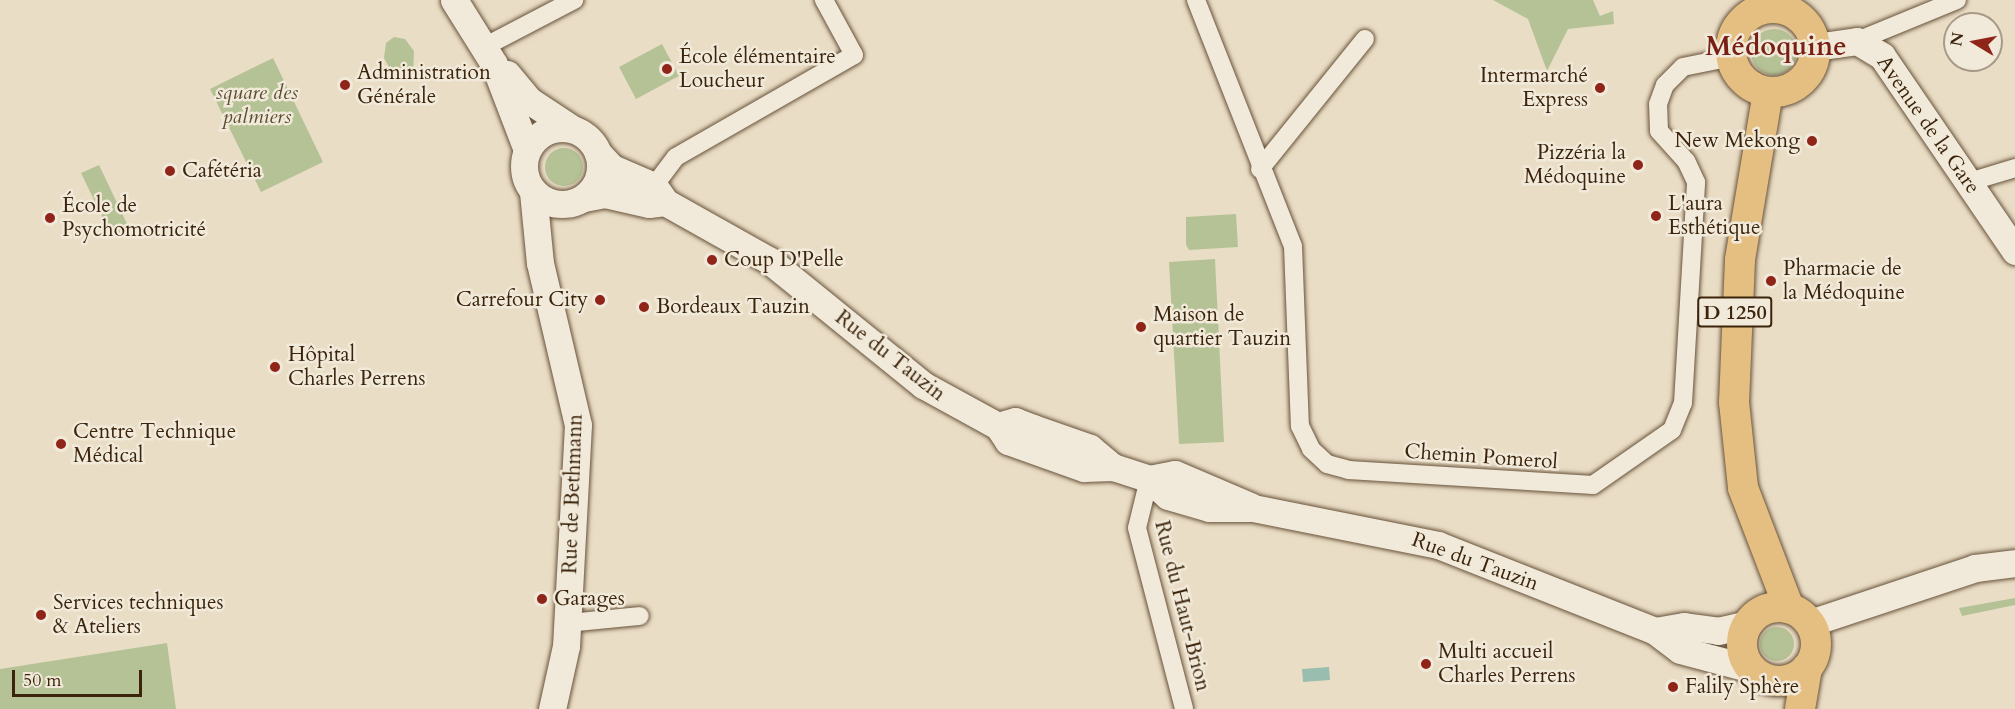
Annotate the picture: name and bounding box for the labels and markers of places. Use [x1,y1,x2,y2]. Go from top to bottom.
place label: École élémentaire Loucheur [679,44,836,94]
place label: Administration Générale [357,60,491,110]
marker: École élémentaire Loucheur [660,62,674,76]
place label: Intermarché Express [1480,63,1588,113]
marker: Administration Générale [338,78,352,92]
marker: Intermarché Express [1593,81,1607,95]
place label: New Mekong [1674,128,1800,154]
marker: New Mekong [1805,134,1819,148]
place label: Pizzéria la Médoquine [1524,140,1626,190]
place label: Cafétéria [182,158,262,184]
marker: Pizzéria la Médoquine [1631,158,1645,172]
marker: Cafétéria [163,164,177,178]
place label: L'aura Esthétique [1668,191,1761,241]
place label: École de Psychomotricité [62,193,206,243]
marker: L'aura Esthétique [1649,209,1663,223]
marker: École de Psychomotricité [43,211,57,225]
place label: Coup D'Pelle [724,247,844,273]
marker: Coup D'Pelle [705,253,719,267]
place label: Pharmacie de la Médoquine [1783,256,1905,306]
marker: Pharmacie de la Médoquine [1764,274,1778,288]
place label: Carrefour City [456,287,588,313]
marker: Carrefour City [593,293,607,307]
place label: Bordeaux Tauzin [656,294,810,320]
marker: Bordeaux Tauzin [637,300,651,314]
place label: Maison de quartier Tauzin [1153,302,1291,352]
marker: Maison de quartier Tauzin [1134,320,1148,334]
place label: Hôpital Charles Perrens [288,342,426,392]
marker: Hôpital Charles Perrens [266,358,284,376]
place label: Centre Technique Médical [73,419,236,469]
marker: Centre Technique Médical [54,437,68,451]
place label: Garages [554,586,625,612]
place label: Services techniques & Ateliers [53,590,223,640]
marker: Garages [535,592,549,606]
marker: Services techniques & Ateliers [34,608,48,622]
place label: Multi accueil Charles Perrens [1438,639,1576,689]
marker: Multi accueil Charles Perrens [1419,657,1433,671]
place label: Falily Sphère [1685,674,1799,700]
marker: Falily Sphère [1666,680,1680,694]

